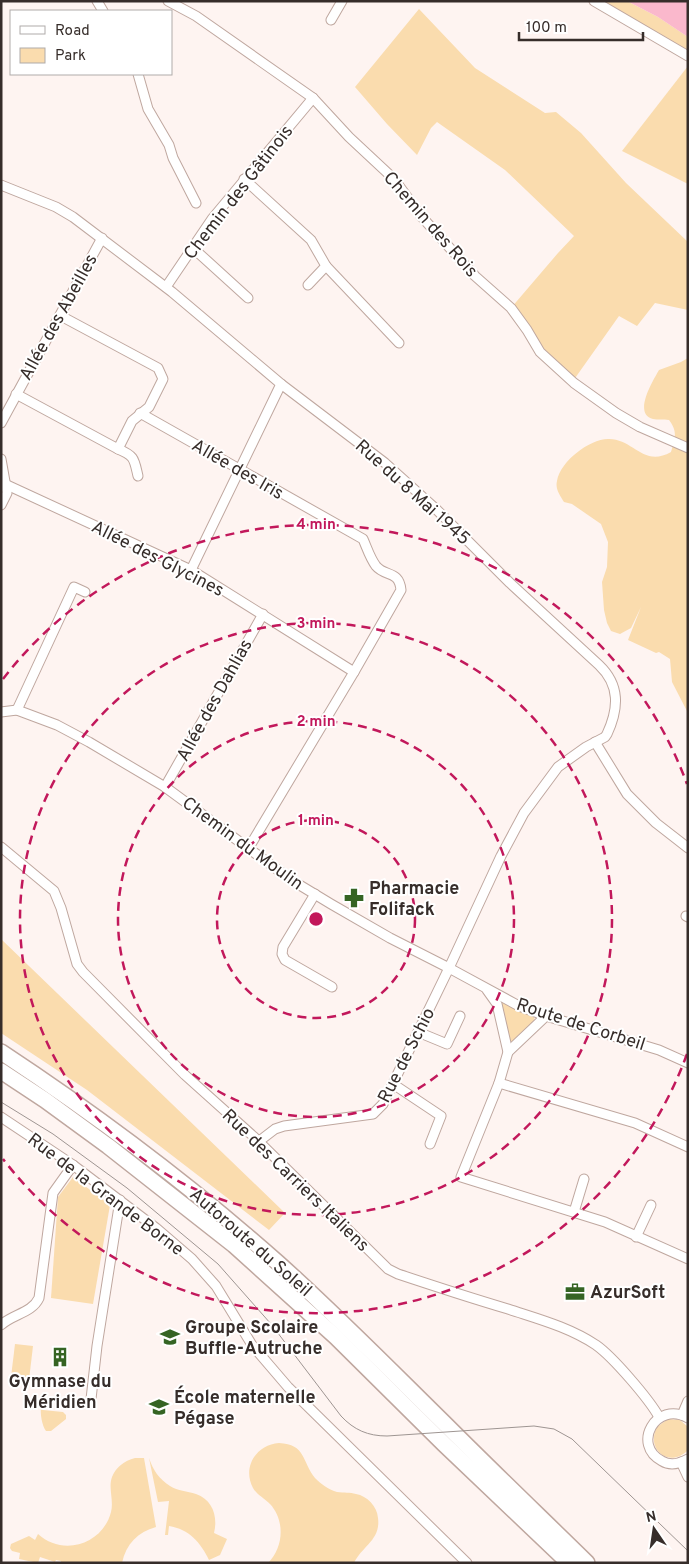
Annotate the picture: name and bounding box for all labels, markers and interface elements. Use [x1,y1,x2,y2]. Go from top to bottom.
legend [10,10,172,75]
scale bar [519,10,643,42]
text: 100 m [526,19,567,38]
text: Road [55,22,90,41]
text: Park [55,47,86,66]
street label: Chemin des Gâtinois [179,121,299,265]
street label: Chemin des Rois [378,167,482,283]
street label: Allée des Abeilles [15,250,104,385]
street label: Allée des Iris [187,435,287,506]
street label: Rue du 8 Mai 1945 [350,435,474,551]
street label: Allée des Glycines [87,516,228,603]
text: 4 min [296,516,336,535]
text: 3 min [296,615,336,634]
street label: Allée des Dahlias [172,636,258,766]
text: 2 min [296,713,336,732]
street label: Chemin du Moulin [177,792,307,896]
text: 1 min [298,812,334,831]
place label: Pharmacie Folifack [369,878,459,922]
pharmacy icon: Pharmacie Folifack [343,887,365,909]
centre of rings [307,910,325,928]
street label: Route de Corbeil [513,994,648,1057]
street label: Rue de Schio [374,1004,441,1107]
street label: Rue des Carriers Italiens [216,1105,373,1257]
street label: Rue de la Grande Borne [22,1129,188,1262]
street label: Autoroute du Soleil [184,1184,316,1303]
office icon: AzurSoft [564,1281,586,1303]
place label: AzurSoft [590,1282,665,1305]
place label: Groupe Scolaire Buffle-Autruche [185,1317,322,1361]
school or university icon: Groupe Scolaire Buffle-Autruche [159,1326,181,1348]
building icon: Gymnase du Méridien [49,1346,71,1368]
place label: Gymnase du Méridien [8,1371,112,1415]
place label: École maternelle Pégase [174,1385,315,1431]
school or university icon: École maternelle Pégase [148,1396,170,1418]
north arrow [629,1504,679,1554]
text: N [645,1508,658,1527]

